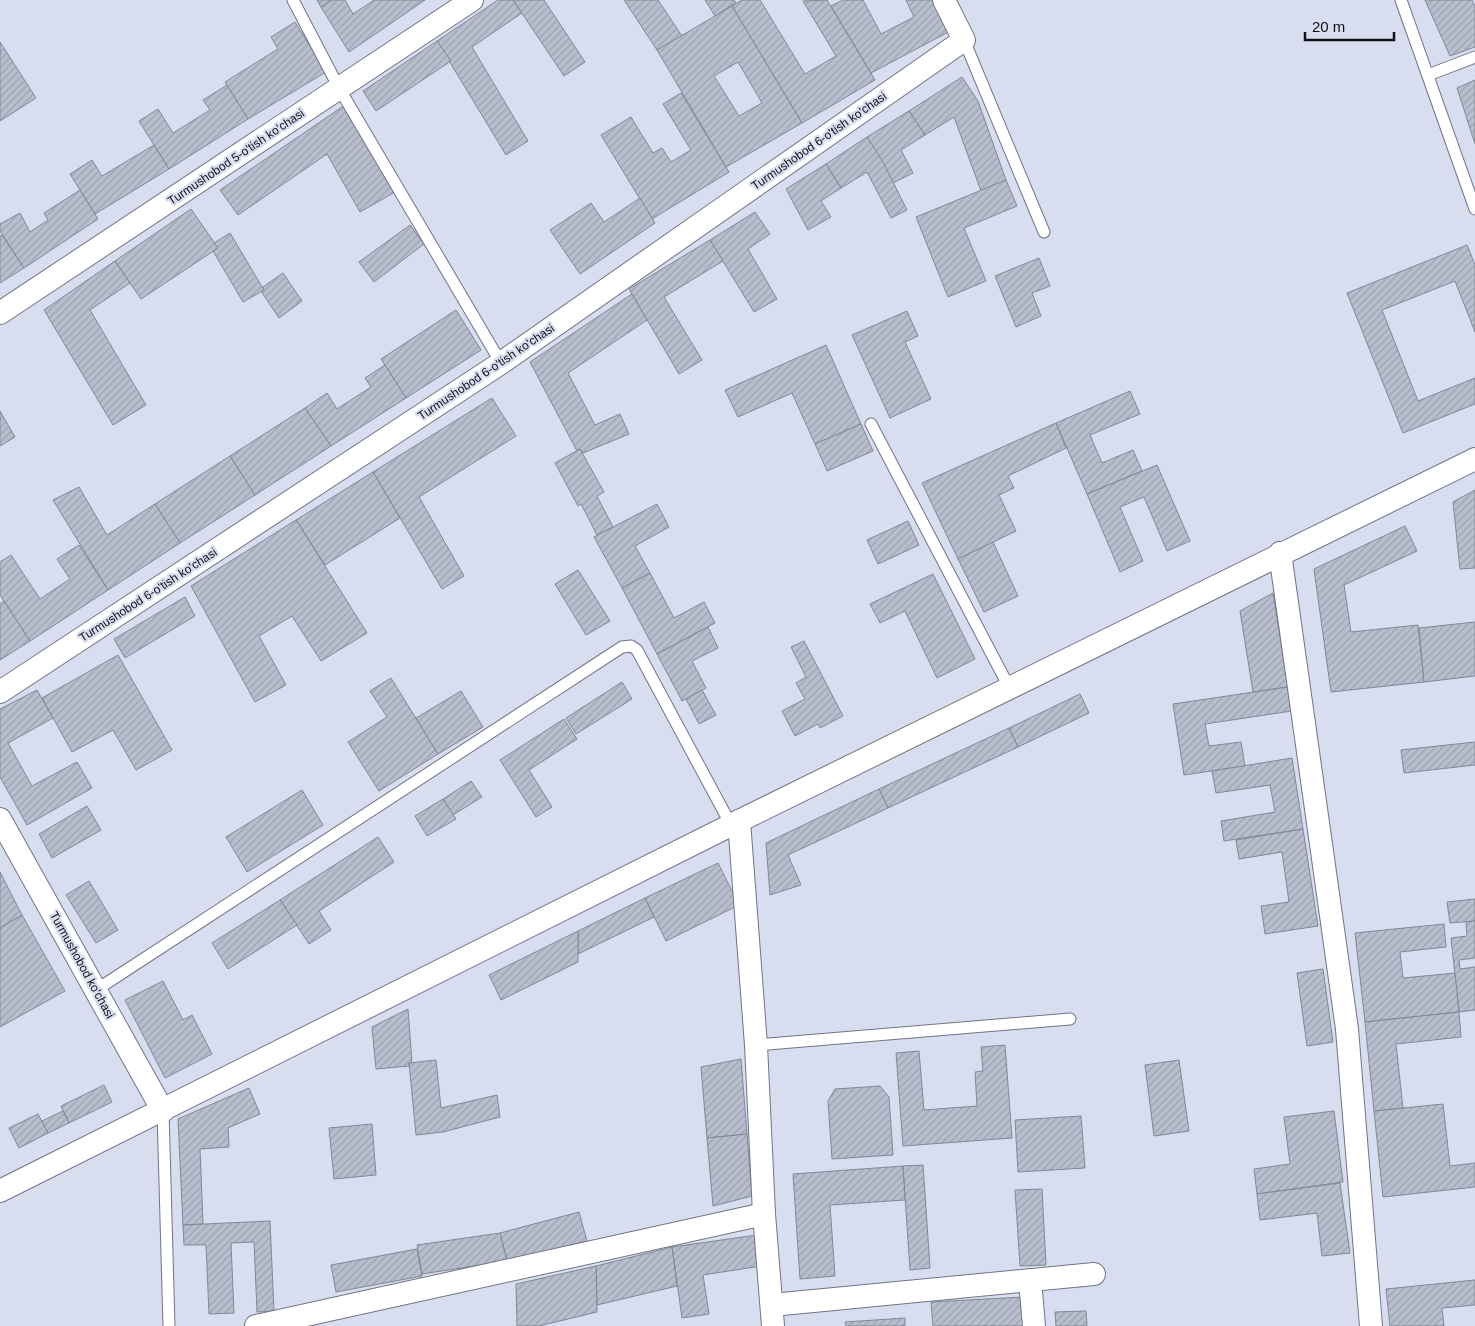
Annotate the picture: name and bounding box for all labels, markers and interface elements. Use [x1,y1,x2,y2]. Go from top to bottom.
scale bar [1305,10,1394,42]
text: 20 m [1312,18,1345,35]
street label: Turmushobod 6-o'tish ko'chasi [749,89,889,193]
street label: Turmushobod 5-o'tish ko'chasi [165,106,307,208]
street label: Turmushobod 6-o'tish ko'chasi [415,321,557,423]
street label: Turmushobod 6-o'tish ko'chasi [76,545,220,645]
street label: Turmushobod ko'chasi [47,909,117,1021]

